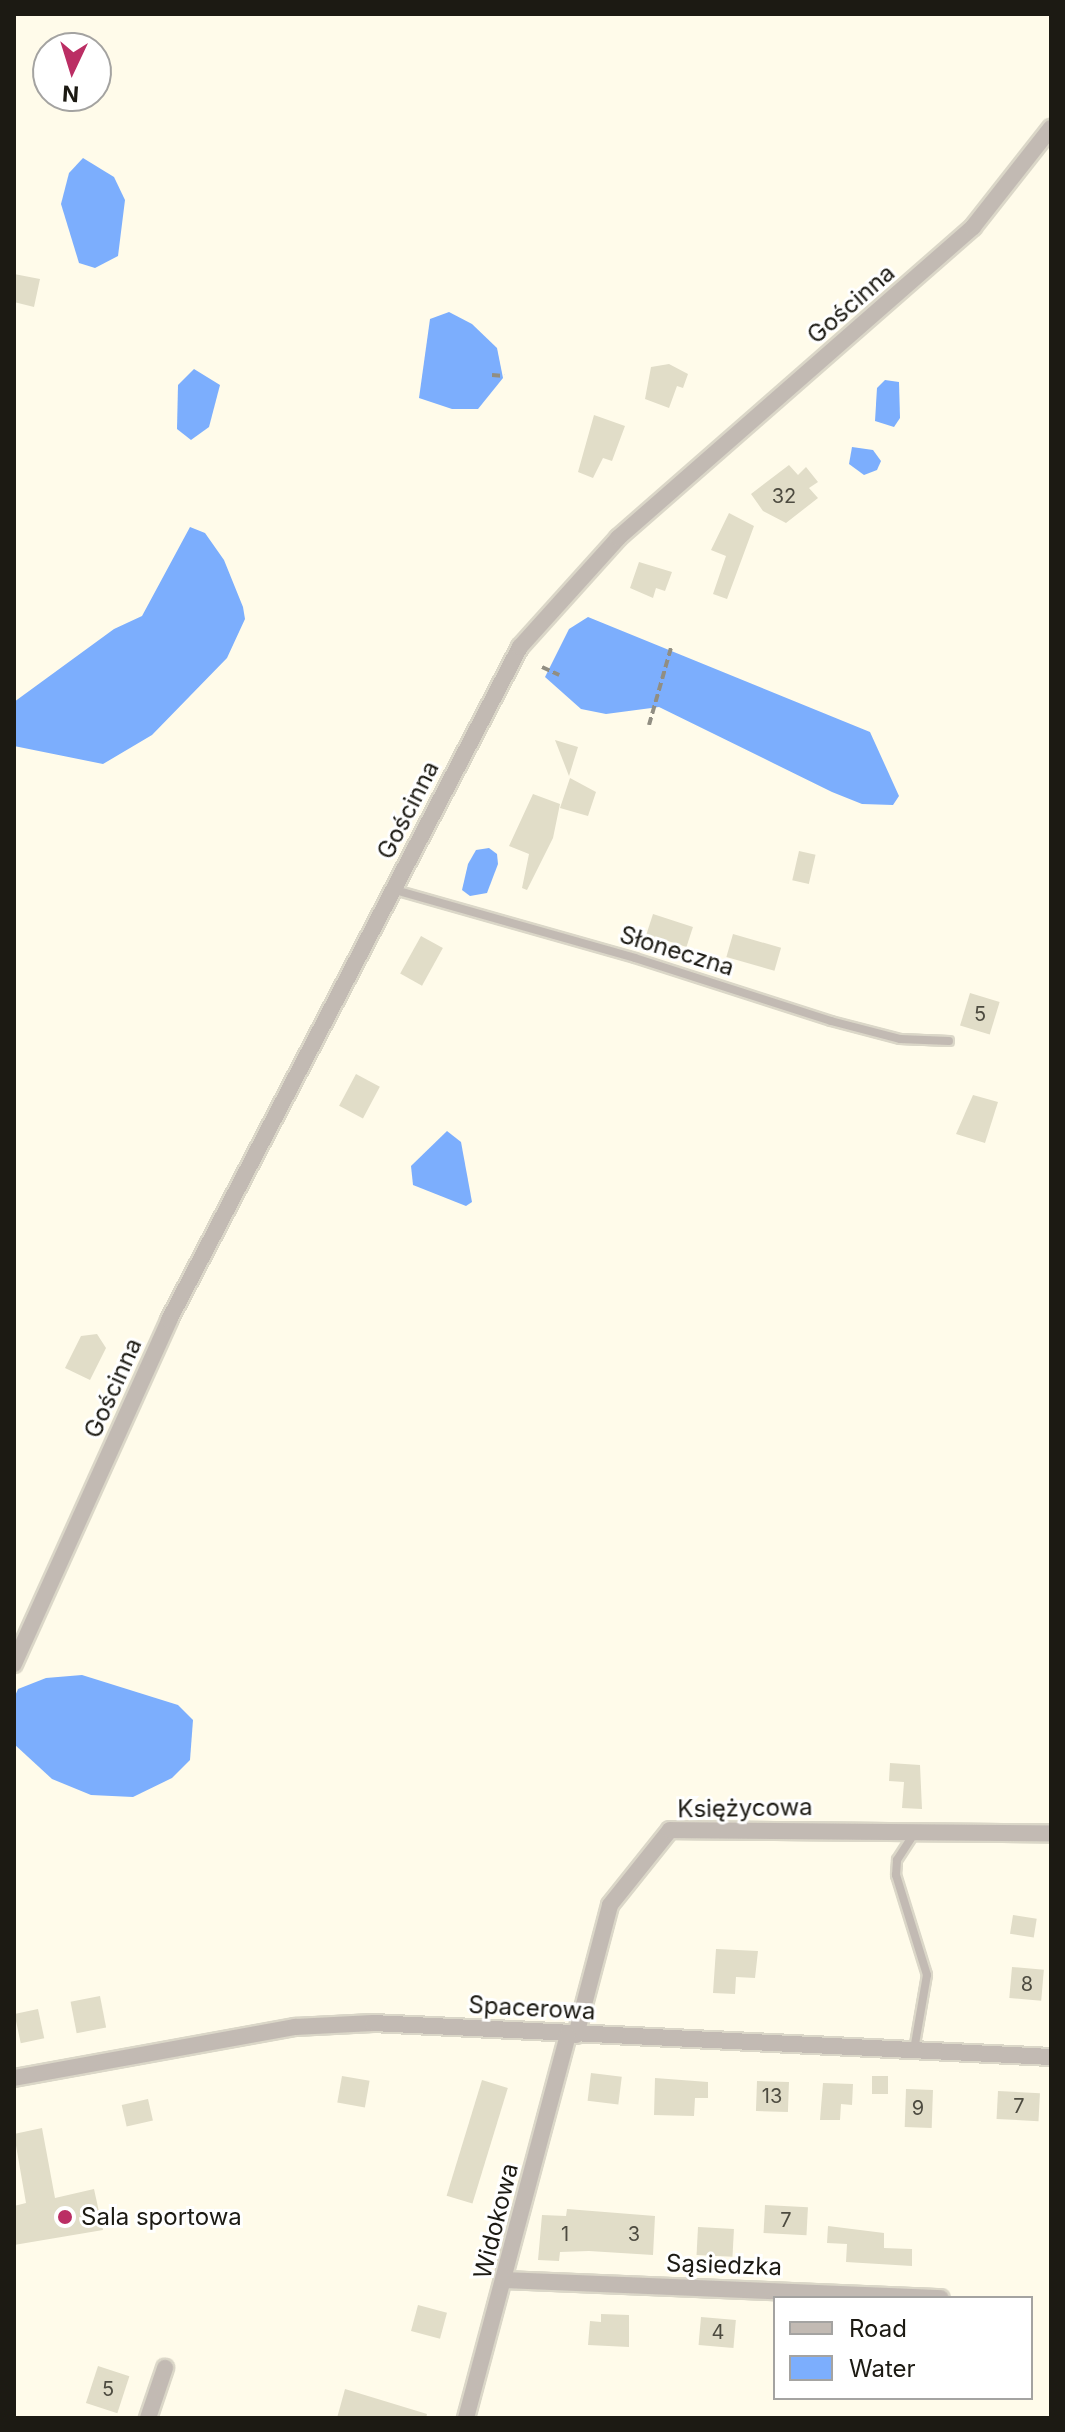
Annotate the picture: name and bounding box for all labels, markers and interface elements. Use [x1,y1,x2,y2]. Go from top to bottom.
north arrow [32,32,112,112]
text: N [61,80,80,108]
street label: Gościnna [801,258,901,350]
house number: 32 [772,484,796,508]
street label: Gościnna [371,756,445,864]
street label: Słoneczna [616,920,738,982]
house number: 5 [974,1002,986,1026]
street label: Gościnna [78,1334,148,1442]
street label: Księżycowa [677,1792,813,1824]
house number: 8 [1021,1972,1033,1996]
street label: Spacerowa [468,1990,596,2026]
house number: 13 [762,2084,782,2108]
house number: 7 [1013,2094,1025,2118]
house number: 9 [912,2096,924,2120]
street label: Widokowa [468,2160,524,2282]
place label: Sala sportowa [81,2203,242,2231]
marker: Sala sportowa [56,2208,74,2226]
house number: 7 [780,2208,792,2232]
house number: 1 [561,2222,569,2246]
house number: 3 [628,2222,640,2246]
street label: Sąsiedzka [666,2249,782,2281]
legend [773,2296,1033,2400]
text: Road [849,2314,907,2343]
house number: 4 [712,2320,724,2344]
text: Water [849,2354,916,2383]
house number: 5 [102,2377,114,2401]

